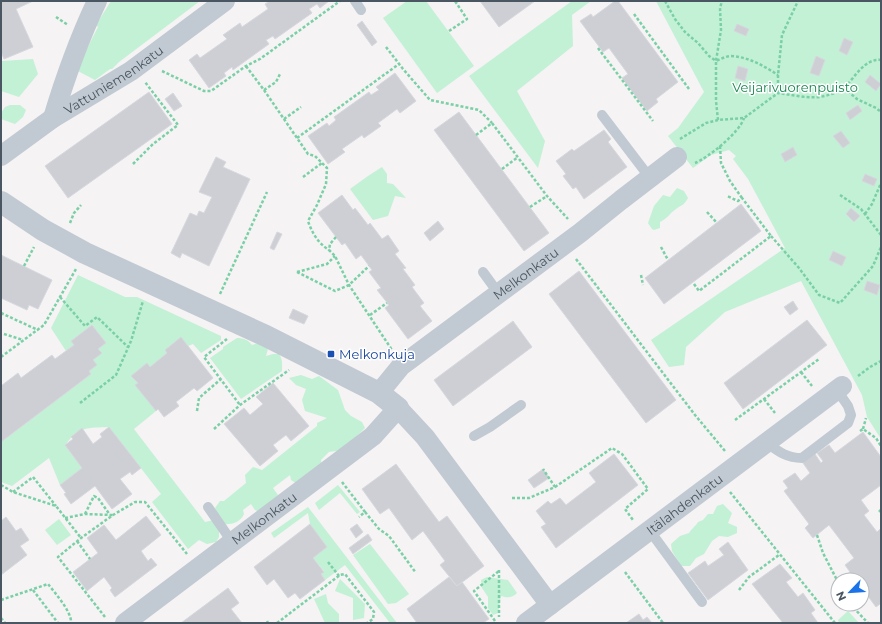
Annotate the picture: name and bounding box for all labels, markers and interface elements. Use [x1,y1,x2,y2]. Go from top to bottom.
street label: Vattuniemenkatu [61,42,166,118]
park label: Veijarivuorenpuisto [732,79,858,95]
street label: Melkonkatu [490,244,561,303]
place label: Melkonkuja [339,346,415,362]
marker: Melkonkuja [326,349,336,359]
street label: Itälahdenkatu [643,470,726,538]
street label: Melkonkatu [228,488,300,548]
north arrow [830,572,870,612]
text: N [833,589,849,603]

